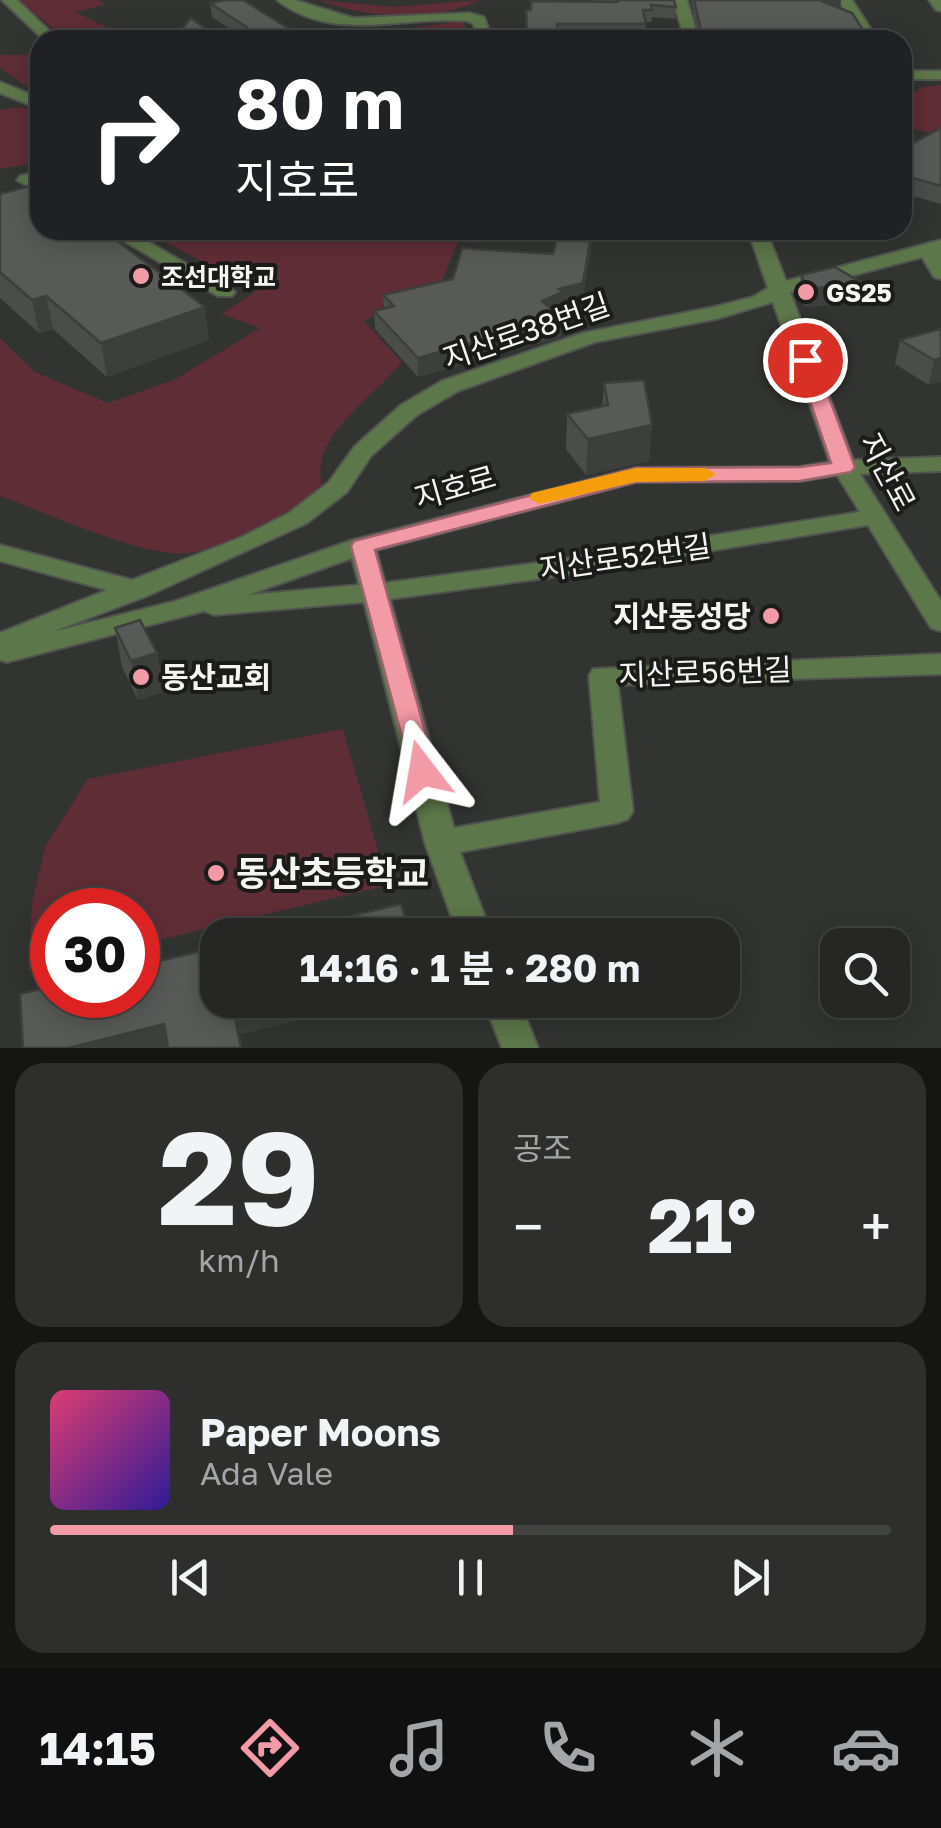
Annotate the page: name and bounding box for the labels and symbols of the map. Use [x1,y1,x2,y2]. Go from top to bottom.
place label: 조선대학교 [161,261,276,292]
marker: 조선대학교 [130,265,152,287]
place label: GS25 [826,277,892,308]
marker: GS25 [795,281,817,303]
street label: 지산로38번길 [438,286,614,376]
pin [763,318,848,403]
street label: 지산로 [853,427,923,517]
street label: 지호로 [410,458,500,516]
street label: 지산로52번길 [537,527,713,587]
place label: 지산동성당 [613,598,751,634]
marker: 지산동성당 [760,605,782,627]
street label: 지산로56번길 [618,651,792,693]
place label: 동산교회 [161,659,271,695]
marker: 동산교회 [130,666,152,688]
position arrow [370,719,474,823]
place label: 동산초등학교 [236,852,429,894]
marker: 동산초등학교 [205,862,227,884]
speed limit sign: 30 [30,888,160,1018]

